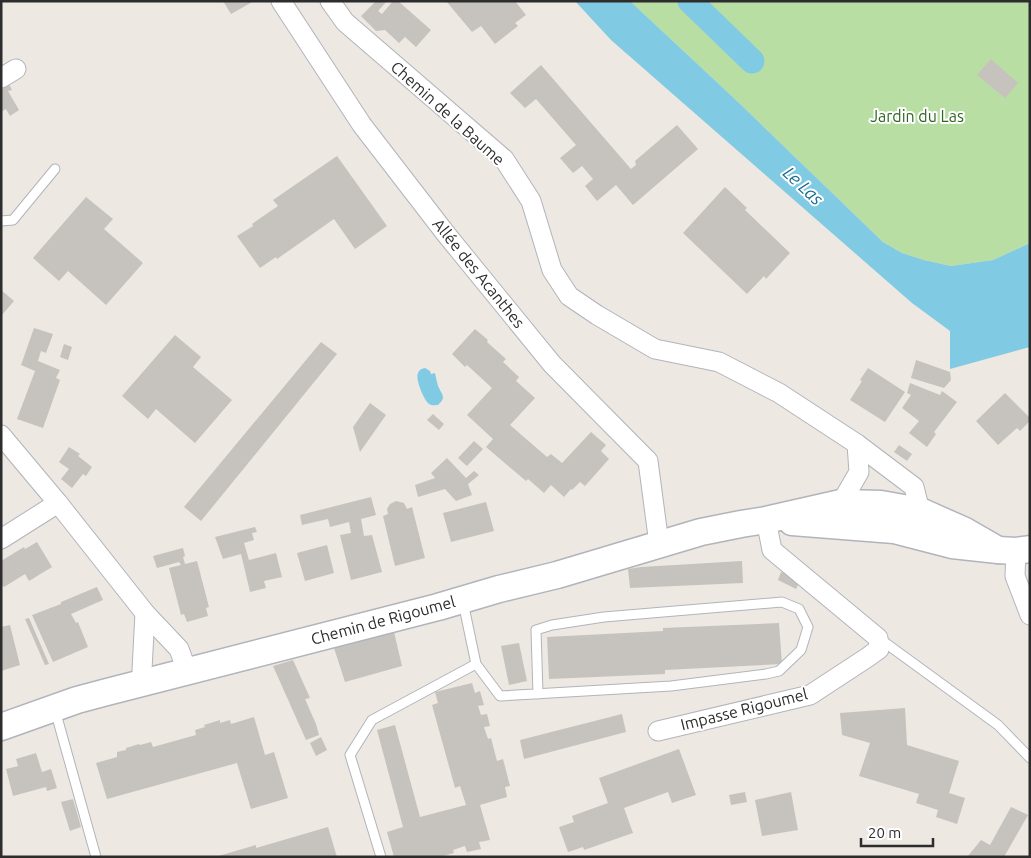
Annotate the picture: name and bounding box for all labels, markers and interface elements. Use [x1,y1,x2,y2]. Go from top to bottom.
street label: Chemin de la Baume [388,57,508,169]
park label: Jardin du Las [870,107,964,125]
water label: Le Las [780,162,828,209]
street label: Allée des Acanthes [429,215,529,331]
street label: Chemin de Rigoumel [309,592,457,648]
street label: Impasse Rigoumel [679,685,809,733]
scale bar [861,816,934,848]
text: 20 m [868,824,901,841]

